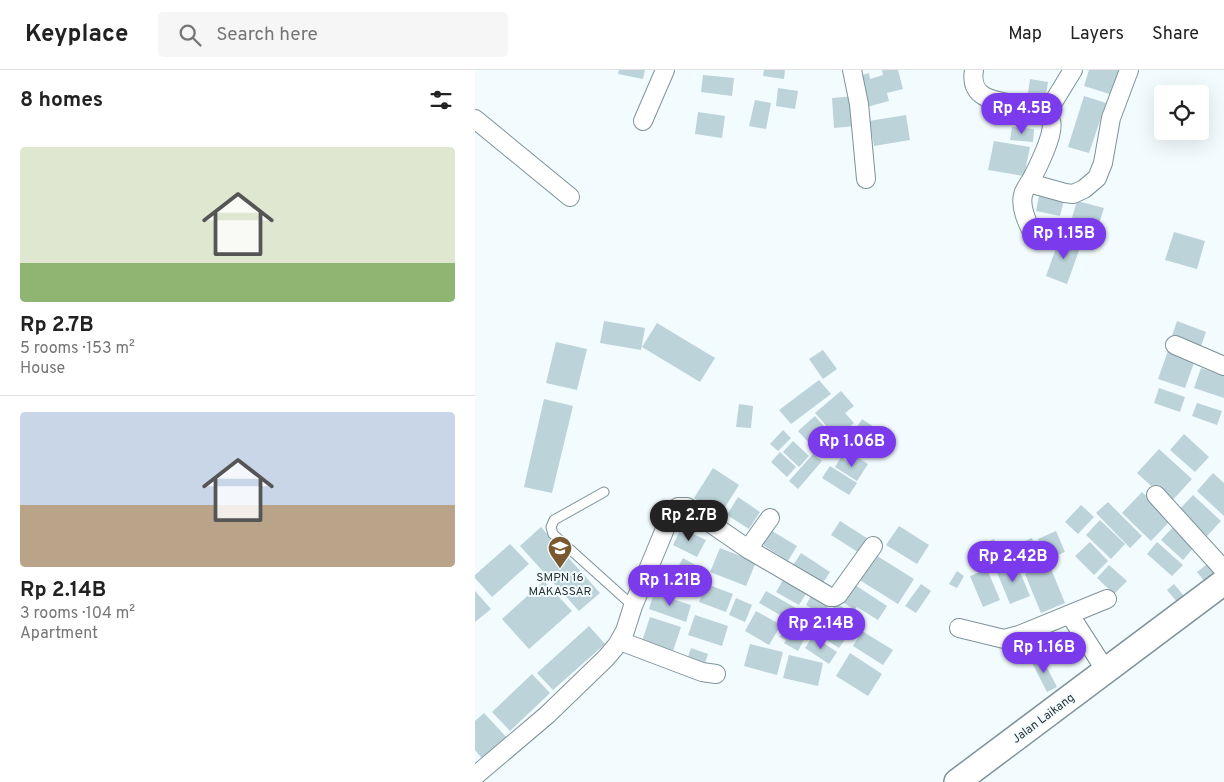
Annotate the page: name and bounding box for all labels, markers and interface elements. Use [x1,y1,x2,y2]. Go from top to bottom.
search box [158,12,508,57]
text: Keyplace [25,20,128,50]
icon: search [176,21,204,49]
text: Search here [216,23,318,47]
text: Map [1008,23,1042,46]
text: Layers [1070,23,1124,46]
text: Share [1152,23,1199,46]
map controls [1154,85,1209,140]
button: locate [1154,85,1209,140]
icon: filters [427,86,455,114]
text: 8 homes [20,87,103,114]
pin: Rp 4.5B [976,92,1068,135]
text: Rp 4.5B [992,99,1052,119]
icon: home [193,179,283,269]
pin: Rp 1.15B [1012,218,1116,260]
text: Rp 1.15B [1033,224,1095,244]
text: Rp 2.7B [20,312,94,339]
text: 5 rooms · 153 m² [20,339,135,359]
text: House [20,359,65,379]
pin: Rp 1.06B [800,426,904,468]
text: Rp 1.06B [819,432,885,452]
icon: home [193,445,283,535]
pin: Rp 2.7B [643,500,735,542]
text: Rp 2.7B [661,506,717,526]
school or university icon: SMPN 16 MAKASSAR [547,535,573,569]
pin: Rp 2.42B [961,540,1065,583]
text: Rp 2.42B [978,547,1048,567]
pin: Rp 1.21B [618,564,722,607]
place label: SMPN 16 MAKASSAR [529,570,592,600]
text: Rp 1.21B [639,571,701,591]
text: Rp 2.14B [20,577,106,604]
text: 3 rooms · 104 m² [20,604,135,624]
pin: Rp 2.14B [769,608,873,650]
text: Rp 2.14B [788,614,854,634]
text: Apartment [20,624,98,644]
pin: Rp 1.16B [992,632,1096,674]
text: Rp 1.16B [1013,638,1075,658]
street label: Jalan Laikang [1009,690,1078,748]

